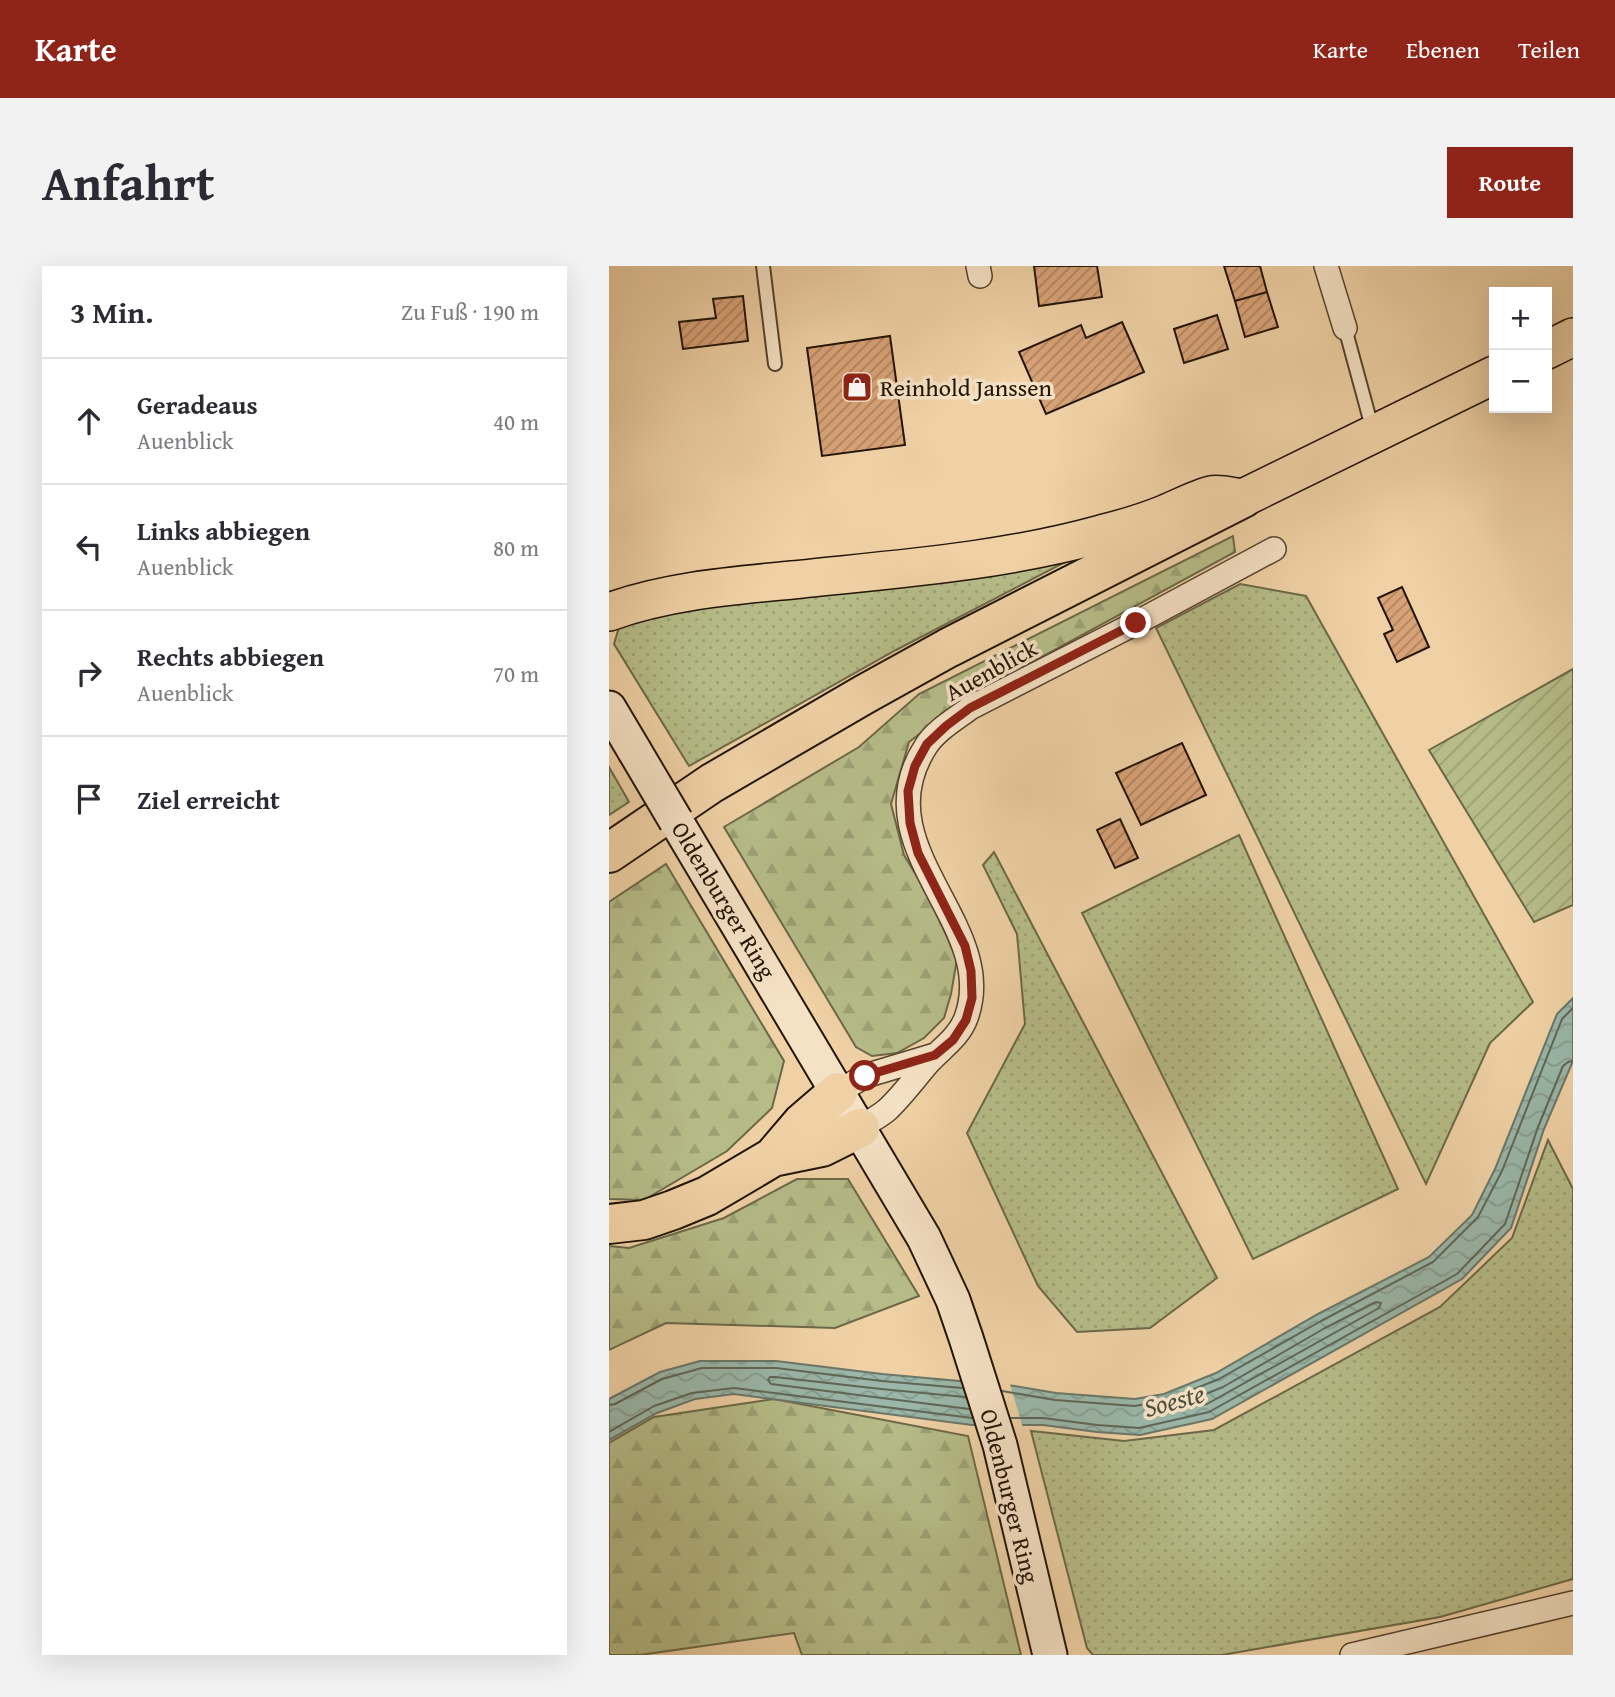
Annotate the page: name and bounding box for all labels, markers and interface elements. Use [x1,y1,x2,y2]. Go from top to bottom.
text: Karte [35,25,117,73]
text: Karte [1313,32,1368,67]
text: Ebenen [1406,32,1480,67]
text: Teilen [1518,32,1580,67]
text: Anfahrt [42,146,215,218]
button: Route [1447,147,1573,218]
map controls [1489,287,1552,413]
button: + [1489,287,1552,350]
text: 3 Min. [70,290,153,334]
text: Zu Fuß · 190 m [401,295,539,328]
button: − [1489,350,1552,413]
shop icon: Reinhold Janssen [840,370,874,404]
place label: Reinhold Janssen [880,370,1053,405]
text: Geradeaus [137,385,258,424]
icon: ahead [70,402,108,440]
text: 40 m [493,405,539,438]
text: Auenblick [137,424,233,457]
text: Links abbiegen [137,511,310,550]
icon: left [70,528,108,566]
text: 80 m [493,531,539,564]
text: Auenblick [137,550,233,583]
route end [1120,607,1151,638]
street label: Auenblick [939,630,1044,710]
text: Rechts abbiegen [137,637,324,676]
icon: right [70,654,108,692]
text: 70 m [493,657,539,690]
text: Auenblick [137,676,233,709]
icon: arrive [70,780,108,818]
text: Ziel erreicht [137,780,280,819]
street label: Oldenburger Ring [663,814,785,986]
route start [849,1060,880,1091]
water label: Soeste [1139,1373,1209,1427]
street label: Oldenburger Ring [971,1405,1049,1587]

